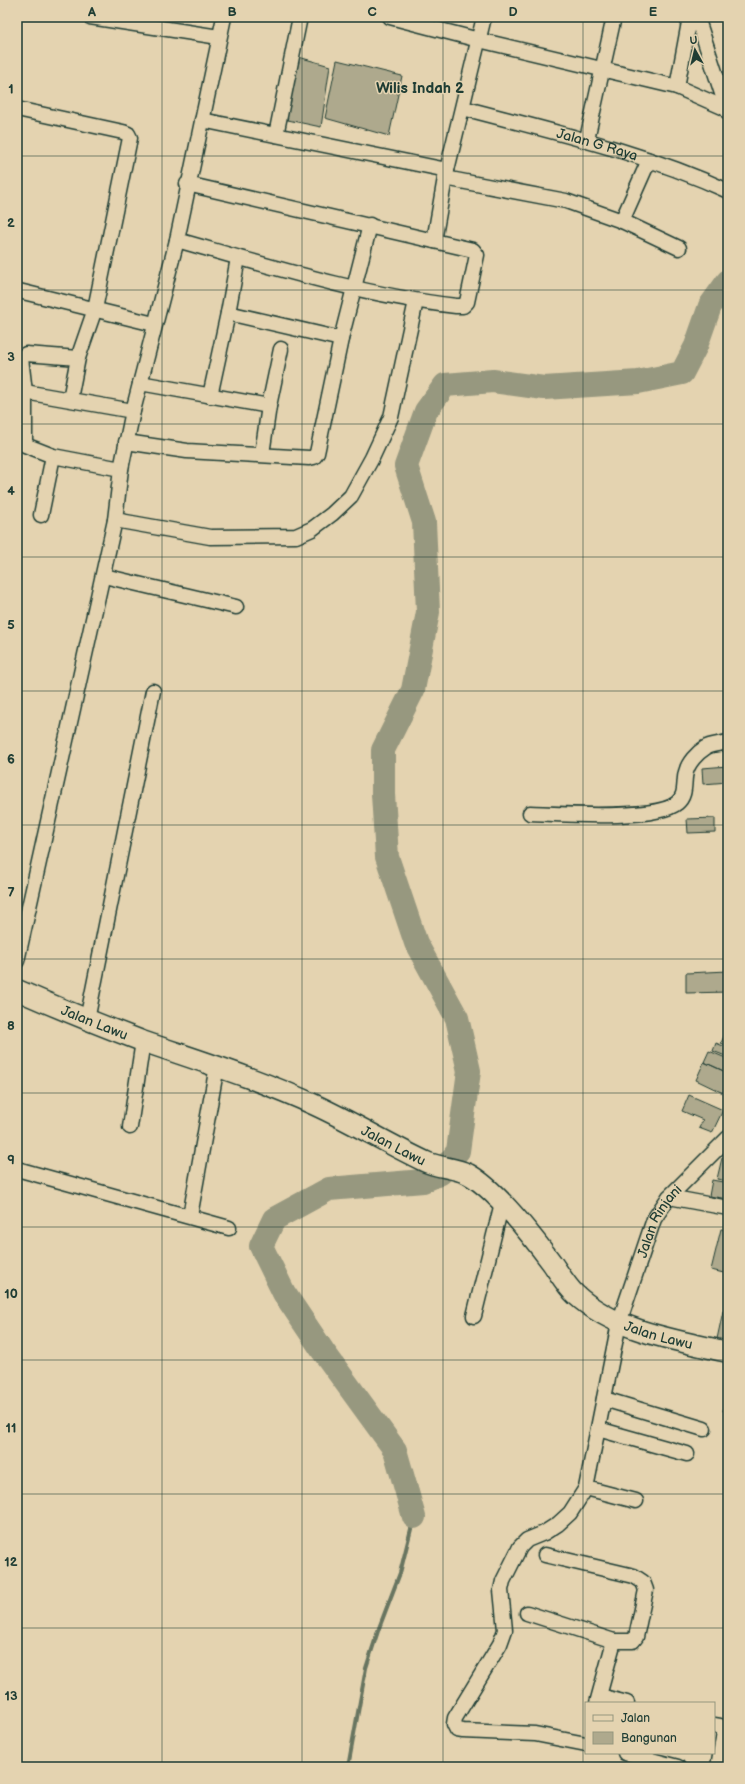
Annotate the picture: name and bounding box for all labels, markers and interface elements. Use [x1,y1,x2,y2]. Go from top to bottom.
text: A [87,4,96,20]
text: B [227,4,237,20]
text: C [367,4,377,20]
text: D [508,4,518,20]
text: E [649,4,658,20]
north arrow [675,30,715,70]
text: U [689,34,699,48]
district label: Wilis Indah 2 [376,79,464,98]
text: 1 [8,81,14,97]
street label: Jalan G Raya [555,124,640,164]
text: 2 [7,215,15,231]
text: 3 [7,349,15,365]
text: 4 [7,483,15,499]
text: 5 [7,617,15,633]
text: 6 [7,751,15,767]
text: 7 [7,885,15,901]
street label: Jalan Lawu [59,1001,130,1043]
text: 8 [7,1018,15,1034]
street label: Jalan Lawu [358,1122,429,1169]
text: 9 [7,1152,15,1168]
street label: Jalan Rinjani [633,1181,685,1260]
text: 10 [4,1286,18,1302]
street label: Jalan Lawu [622,1317,694,1353]
text: 11 [6,1420,16,1436]
text: 12 [4,1554,18,1570]
text: 13 [4,1688,18,1704]
legend [585,1702,715,1754]
text: Jalan [621,1711,650,1726]
text: Bangunan [621,1731,677,1746]

